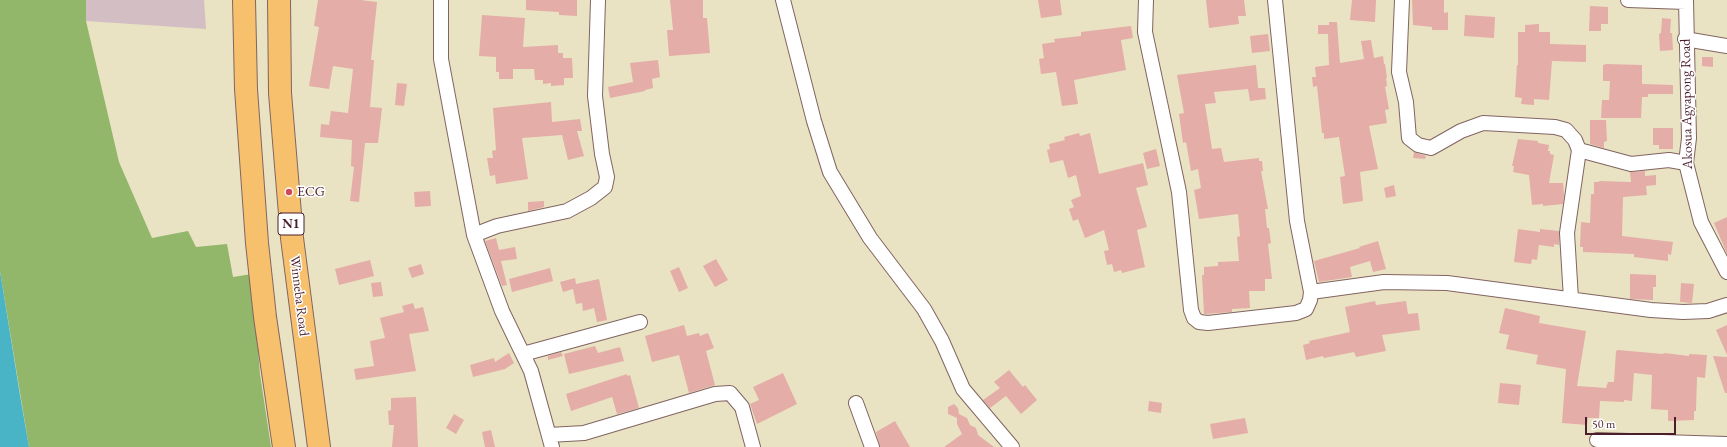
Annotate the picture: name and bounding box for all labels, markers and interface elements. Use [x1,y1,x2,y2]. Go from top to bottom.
street label: Akosua Agyapong Road [1677,39,1697,169]
place label: ECG [297,184,325,200]
marker: ECG [284,187,294,197]
road number: N1 [278,213,304,235]
street label: Winneba Road [286,255,312,337]
scale bar [1587,409,1678,435]
text: 50 m [1592,416,1615,432]

